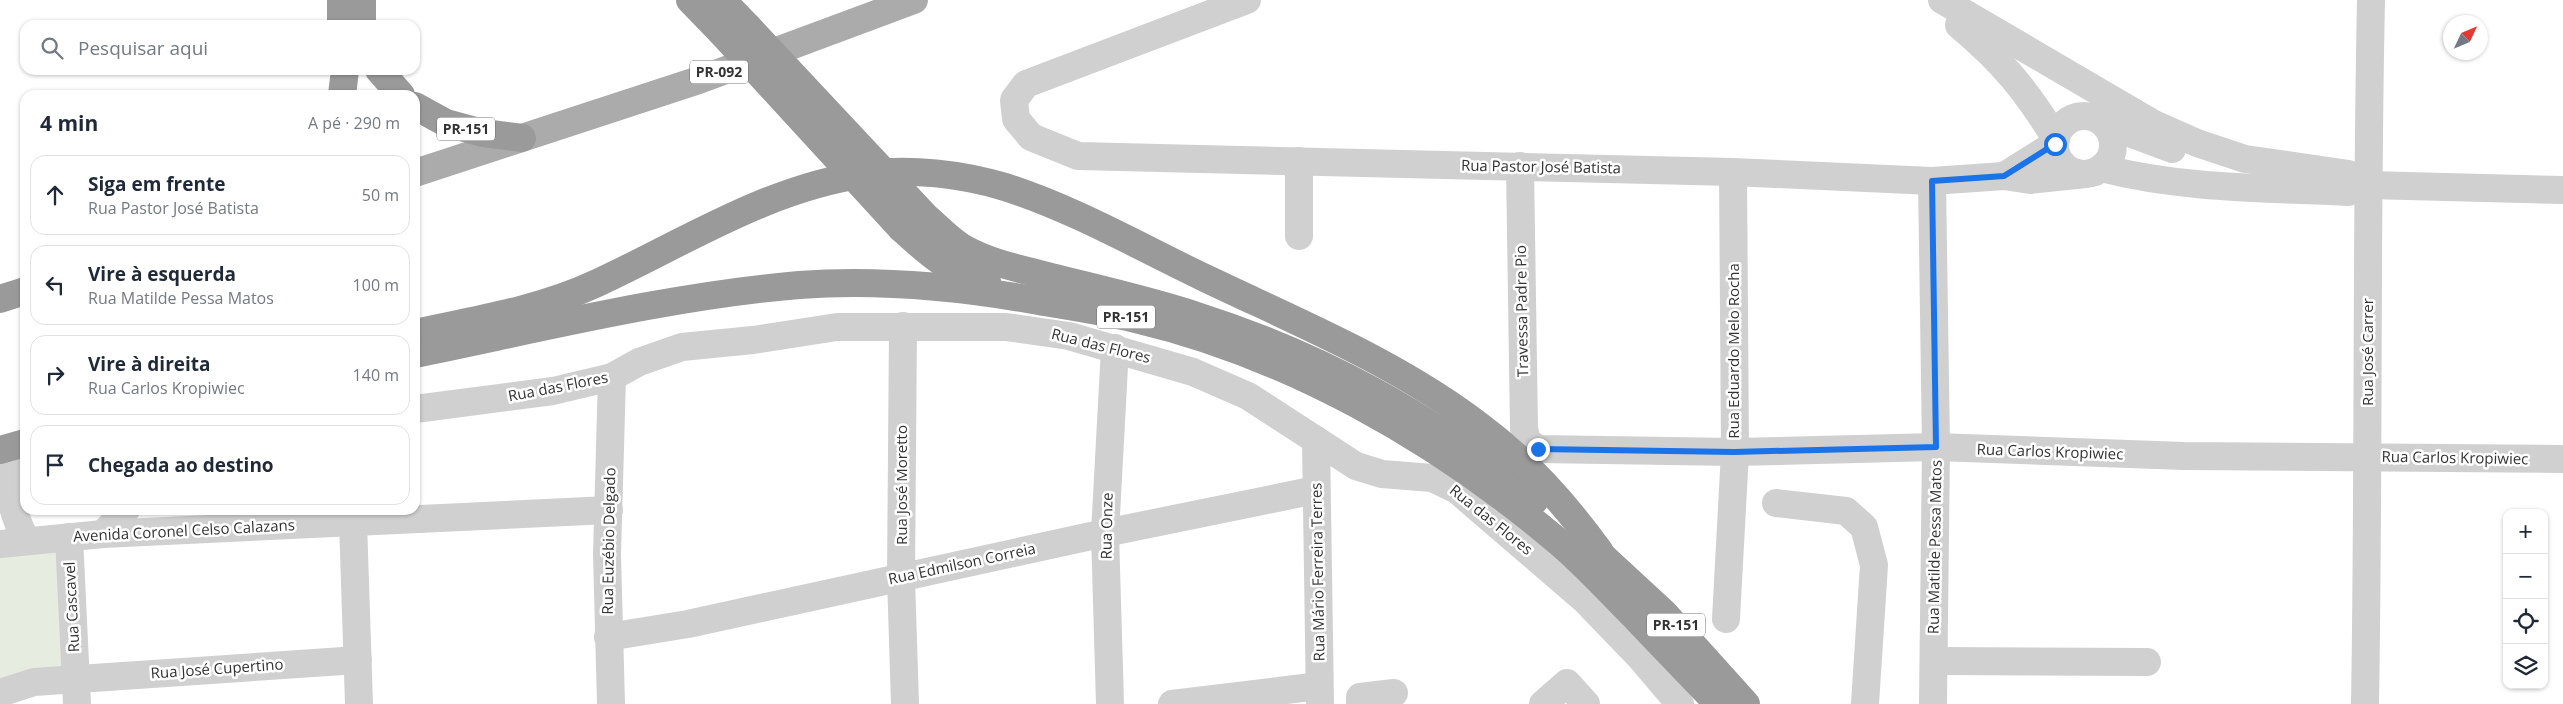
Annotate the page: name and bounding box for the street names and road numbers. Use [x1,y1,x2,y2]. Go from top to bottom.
road number: PR-092 [690,61,748,84]
road number: PR-151 [437,118,495,140]
street label: Rua Pastor José Batista [1461,155,1621,177]
street label: Travessa Padre Pio [1510,245,1532,377]
street label: Rua Eduardo Melo Rocha [1723,263,1743,439]
street label: Rua José Carrer [2357,298,2377,406]
road number: PR-151 [1097,306,1155,328]
street label: Rua das Flores [1050,323,1153,367]
street label: Rua das Flores [506,367,610,406]
street label: Rua José Moretto [891,425,911,545]
street label: Rua Carlos Kropiwiec [1976,438,2124,464]
street label: Rua Carlos Kropiwiec [2381,446,2529,468]
street label: Rua Matilde Pessa Matos [1922,460,1946,634]
street label: Rua Euzébio Delgado [597,467,619,615]
street label: Rua das Flores [1446,480,1537,559]
street label: Rua Mário Ferreira Terres [1305,482,1329,662]
street label: Rua Onze [1095,492,1117,560]
street label: Avenida Coronel Celso Calazans [73,514,295,546]
street label: Rua Edmilson Correia [886,538,1037,588]
street label: Rua Cascavel [59,561,83,653]
road number: PR-151 [1647,614,1705,636]
street label: Rua José Cupertino [150,653,284,683]

